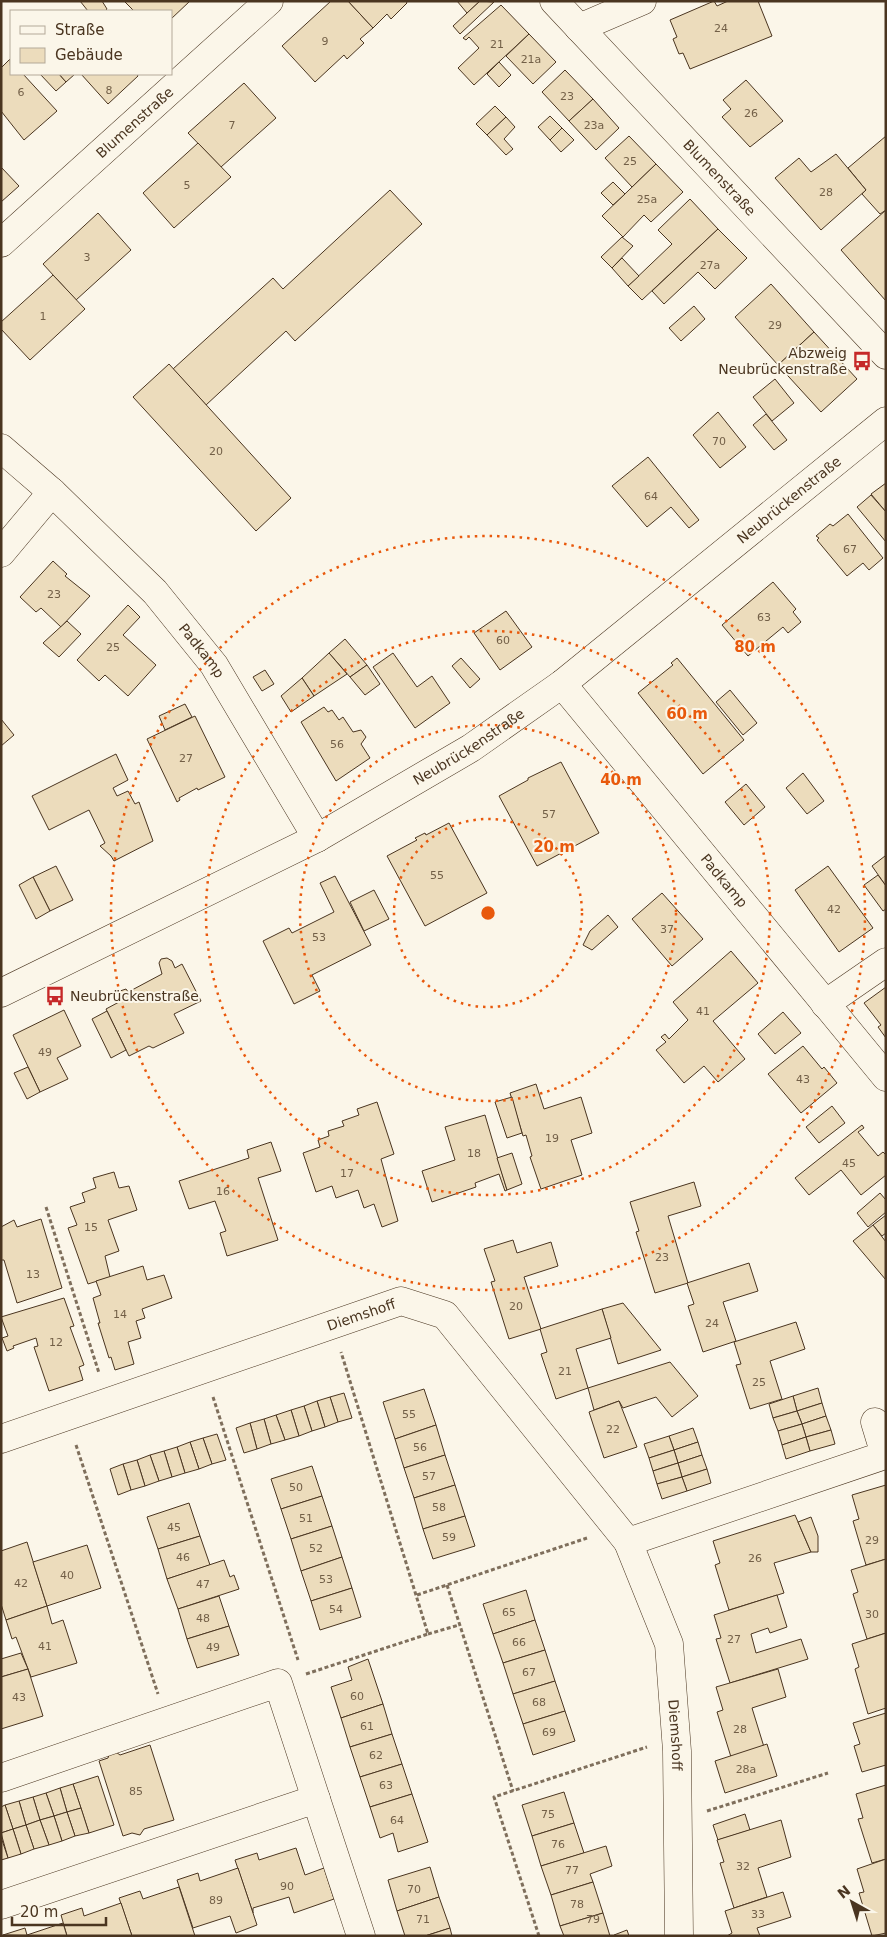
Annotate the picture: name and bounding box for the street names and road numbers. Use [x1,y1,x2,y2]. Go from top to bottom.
street label: Blumenstraße [93,84,176,161]
street label: Blumenstraße [680,136,759,219]
street label: Neubrückenstraße [734,453,844,547]
street label: Padkamp [176,620,228,681]
street label: Neubrückenstraße [410,705,527,788]
street label: Padkamp [698,851,751,911]
street label: Diemshoff [325,1295,398,1334]
street label: Diemshoff [665,1699,685,1771]

